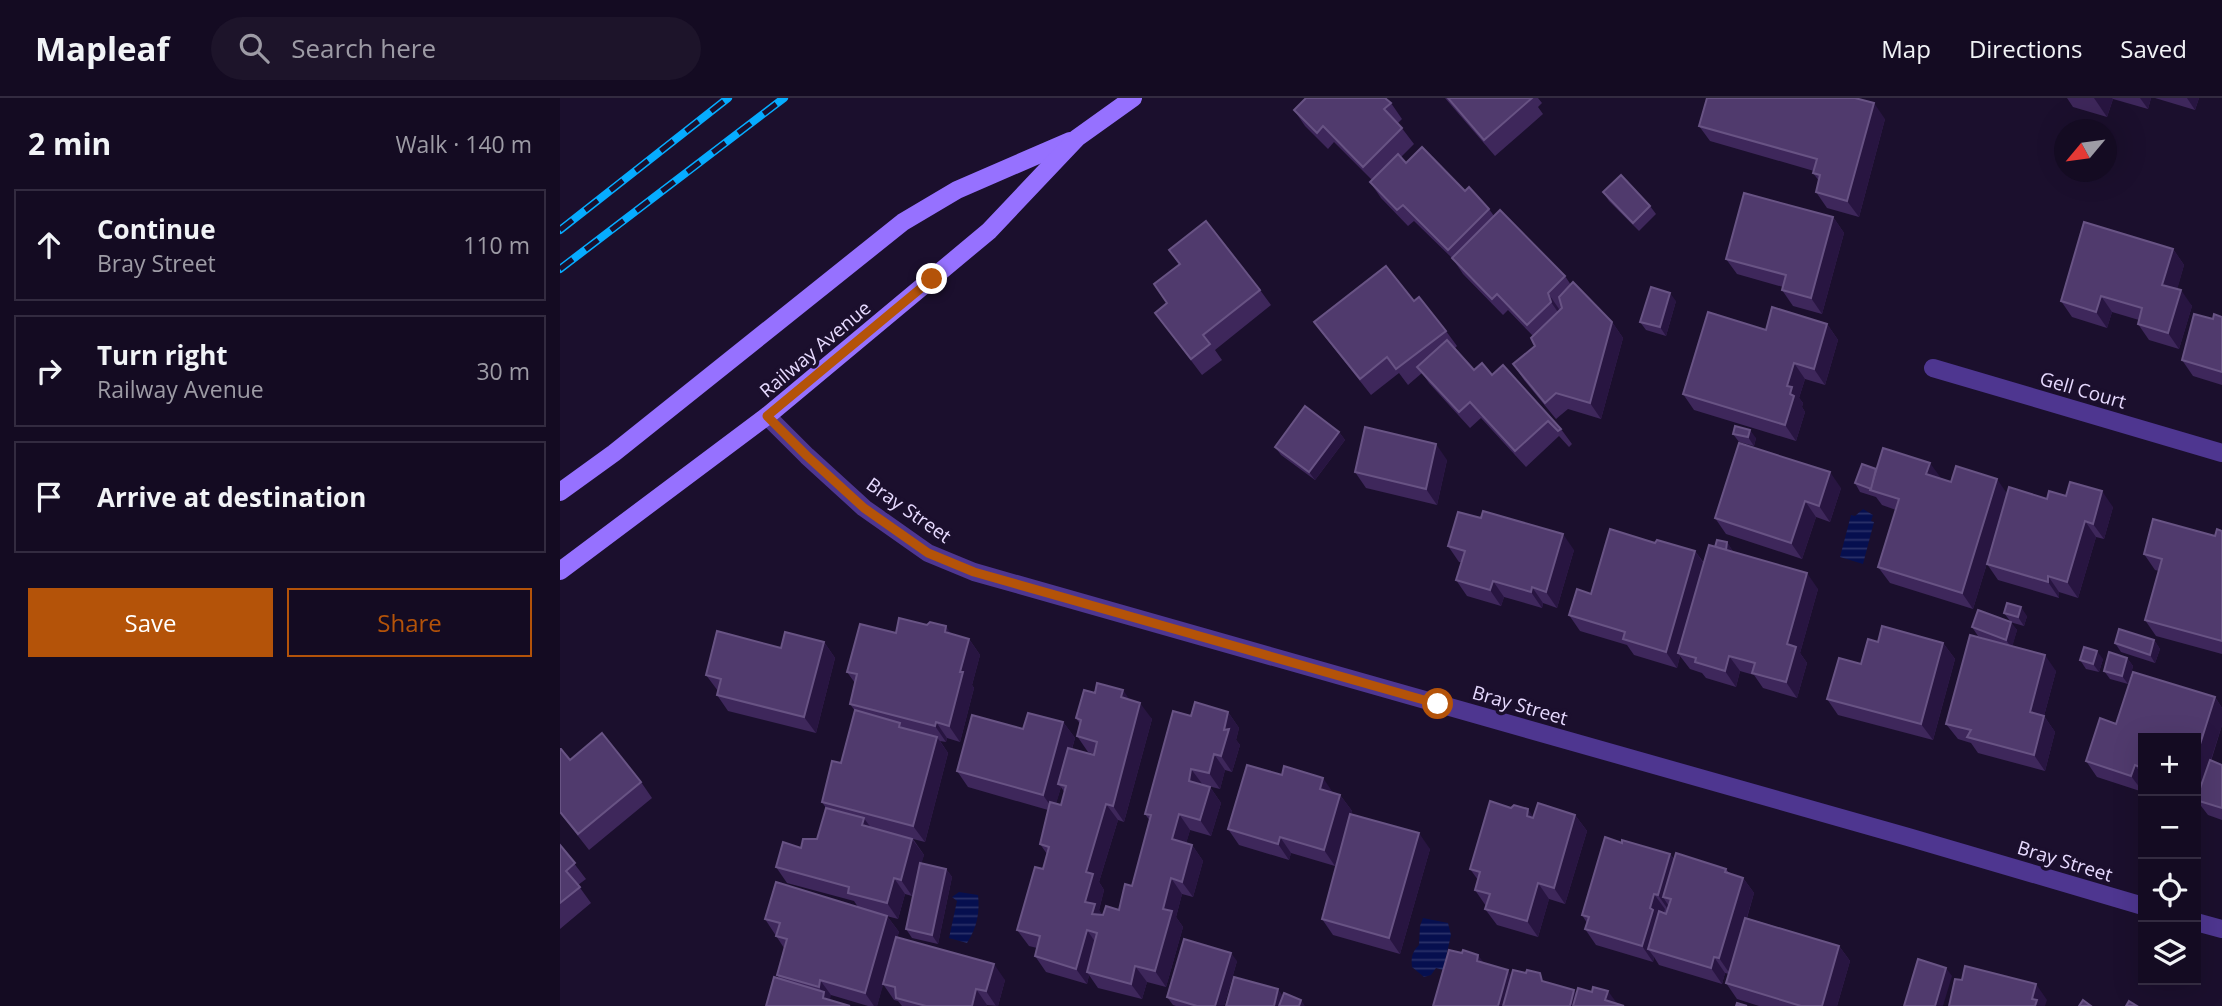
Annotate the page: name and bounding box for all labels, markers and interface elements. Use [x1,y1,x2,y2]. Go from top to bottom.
search box [211,17,701,80]
text: Mapleaf [35,26,169,71]
icon: search [235,29,273,67]
text: Search here [291,30,436,66]
text: Map [1881,32,1931,65]
text: Directions [1969,32,2082,65]
text: Saved [2120,32,2187,65]
north arrow [2054,119,2117,182]
text: 2 min [28,123,111,164]
text: Walk · 140 m [395,128,532,160]
text: Continue [97,211,216,247]
icon: ahead [30,226,68,264]
text: 110 m [463,229,530,261]
text: Bray Street [97,247,216,279]
route end [916,263,947,294]
street label: Railway Avenue [754,295,876,403]
text: Turn right [97,337,228,373]
icon: right [30,352,68,390]
text: 30 m [476,355,530,387]
street label: Gell Court [2037,365,2129,415]
text: Railway Avenue [97,373,264,405]
street label: Bray Street [861,471,957,549]
icon: arrive [30,478,68,516]
text: Arrive at destination [97,479,366,515]
button: Save [28,588,273,657]
button: Share [287,588,532,657]
street label: Bray Street [1469,679,1571,731]
route start [1422,688,1453,719]
map controls [2138,733,2201,985]
button: + [2138,733,2201,796]
button: − [2138,796,2201,859]
street label: Bray Street [2014,834,2116,888]
button: locate [2138,859,2201,922]
button: layers [2138,922,2201,985]

